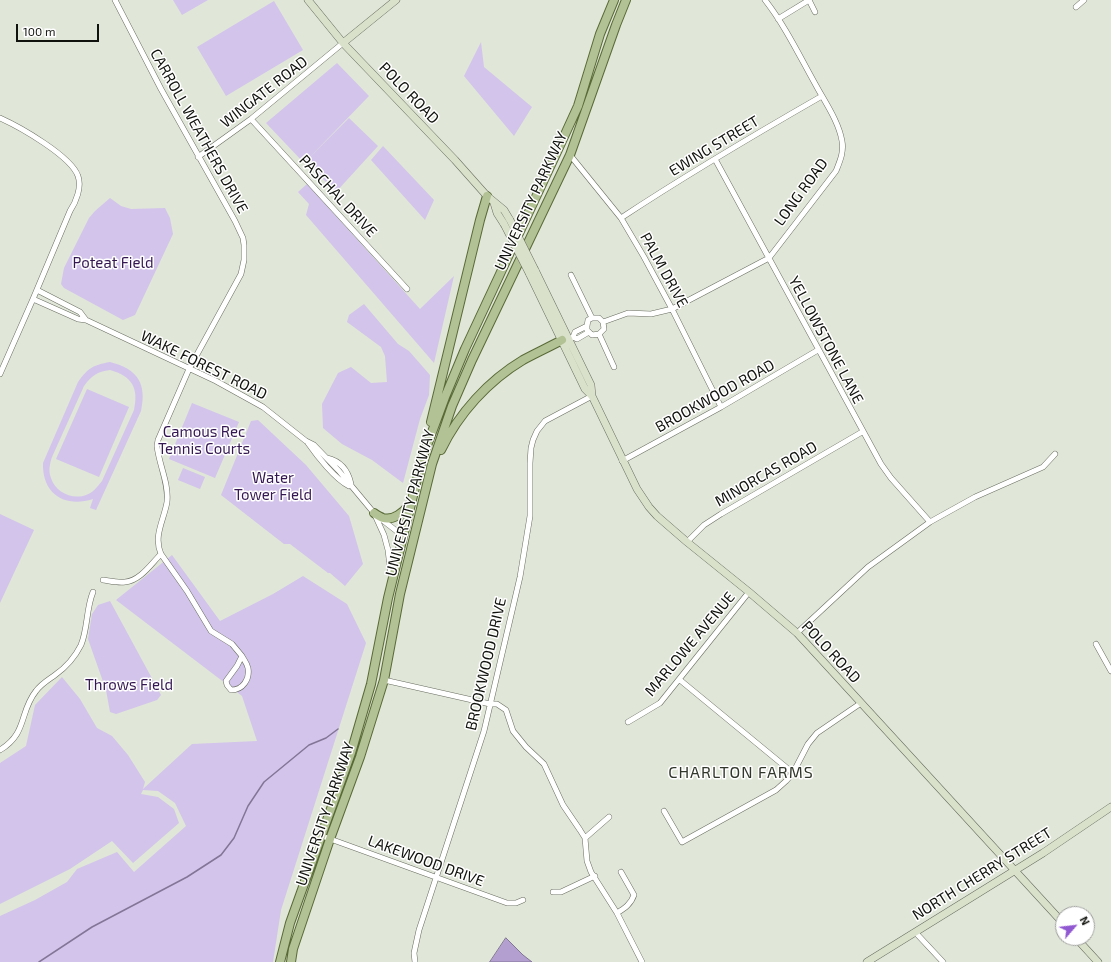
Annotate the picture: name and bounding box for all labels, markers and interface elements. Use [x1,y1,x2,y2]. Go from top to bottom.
scale bar [18,16,101,42]
text: 100 m [23,24,55,38]
street label: CARROLL WEATHERS DRIVE [146,46,252,216]
street label: WINGATE ROAD [217,52,311,132]
street label: POLO ROAD [375,59,443,127]
street label: EWING STREET [666,112,762,180]
street label: UNIVERSITY PARKWAY [491,129,571,273]
street label: PASCHAL DRIVE [295,151,381,241]
street label: LONG ROAD [770,155,832,229]
street label: PALM DRIVE [636,230,692,310]
park label: Poteat Field [72,254,154,272]
street label: YELLOWSTONE LANE [785,273,867,407]
street label: WAKE FOREST ROAD [138,327,270,403]
street label: BROOKWOOD ROAD [652,356,778,436]
park label: Camous Rec Tennis Courts [158,423,250,458]
street label: UNIVERSITY PARKWAY [382,428,438,578]
street label: MINORCAS ROAD [712,437,820,511]
park label: Water Tower Field [234,469,312,504]
street label: MARLOWE AVENUE [641,588,739,700]
street label: BROOKWOOD DRIVE [462,596,510,732]
street label: POLO ROAD [798,617,864,687]
park label: Throws Field [85,676,173,694]
street label: UNIVERSITY PARKWAY [292,740,358,888]
district label: CHARLTON FARMS [668,763,814,783]
street label: NORTH CHERRY STREET [909,824,1055,924]
street label: LAKEWOOD DRIVE [365,832,487,890]
north arrow [1055,906,1095,946]
text: N [1078,914,1093,927]

